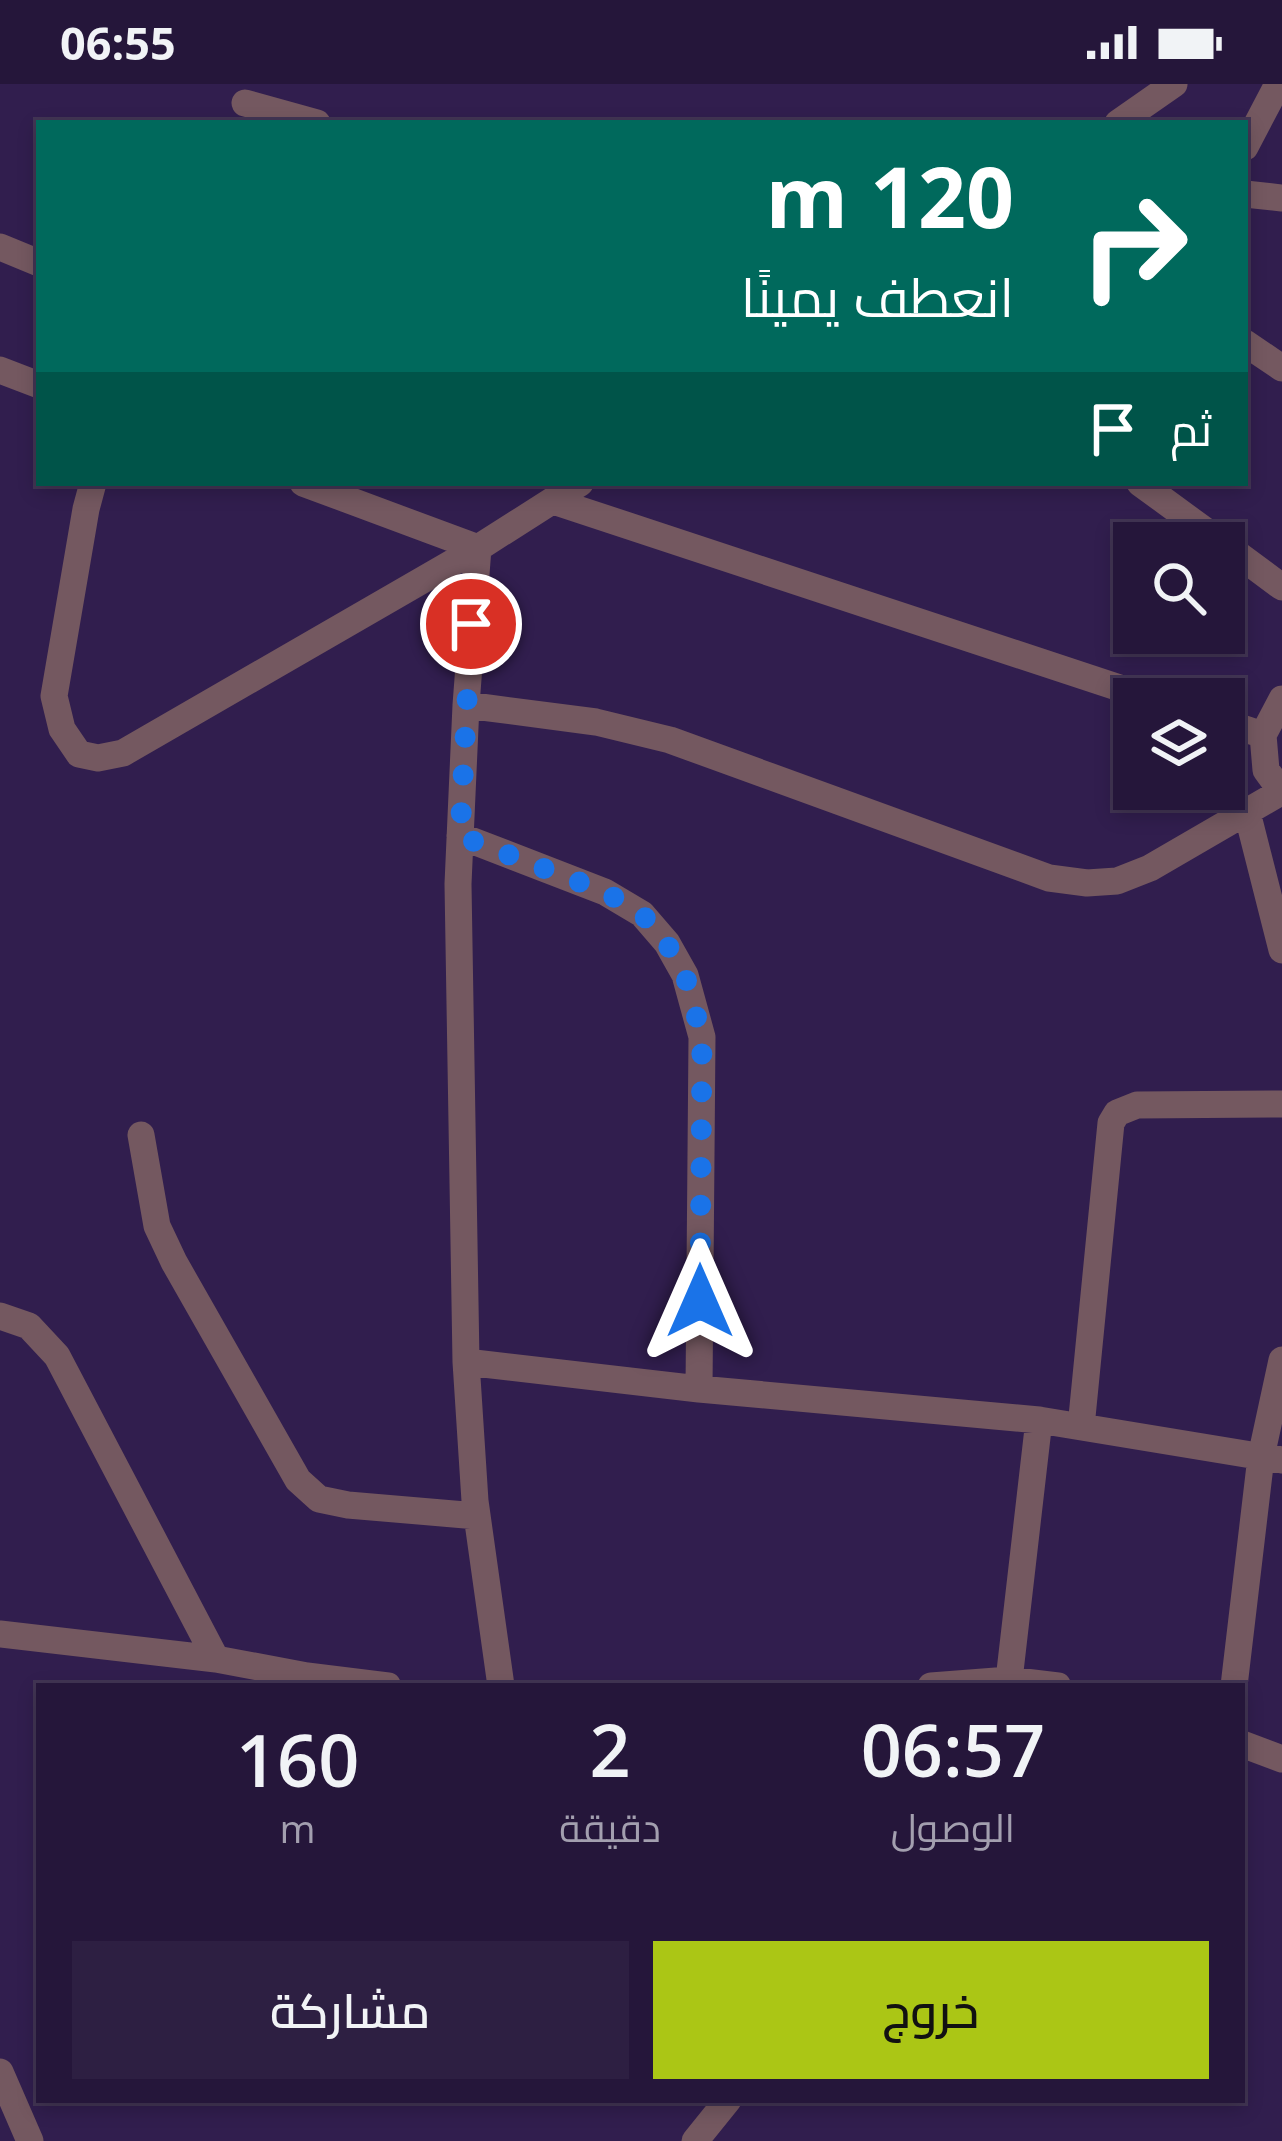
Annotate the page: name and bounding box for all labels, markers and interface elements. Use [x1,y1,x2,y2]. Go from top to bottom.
text: 06:55 [60,12,176,73]
text: 120 m [766,138,1014,253]
icon: right [1056,168,1212,324]
text: انعطف يمينًا [741,259,1014,333]
icon: arrive [1080,396,1146,462]
text: ثم [1170,398,1212,459]
map controls [1113,522,1245,810]
button: search [1113,522,1245,654]
pin [420,573,522,675]
icon: arrive [438,591,504,657]
button: layers [1113,678,1245,810]
position arrow [637,1238,763,1364]
text: 2 [589,1700,631,1798]
text: 06:57 [861,1700,1045,1798]
text: 160 [236,1710,359,1808]
text: دقيقة [559,1800,661,1853]
text: الوصول [891,1800,1015,1853]
text: m [280,1801,316,1854]
button: مشاركة [72,1941,629,2079]
button: خروج [653,1941,1209,2079]

